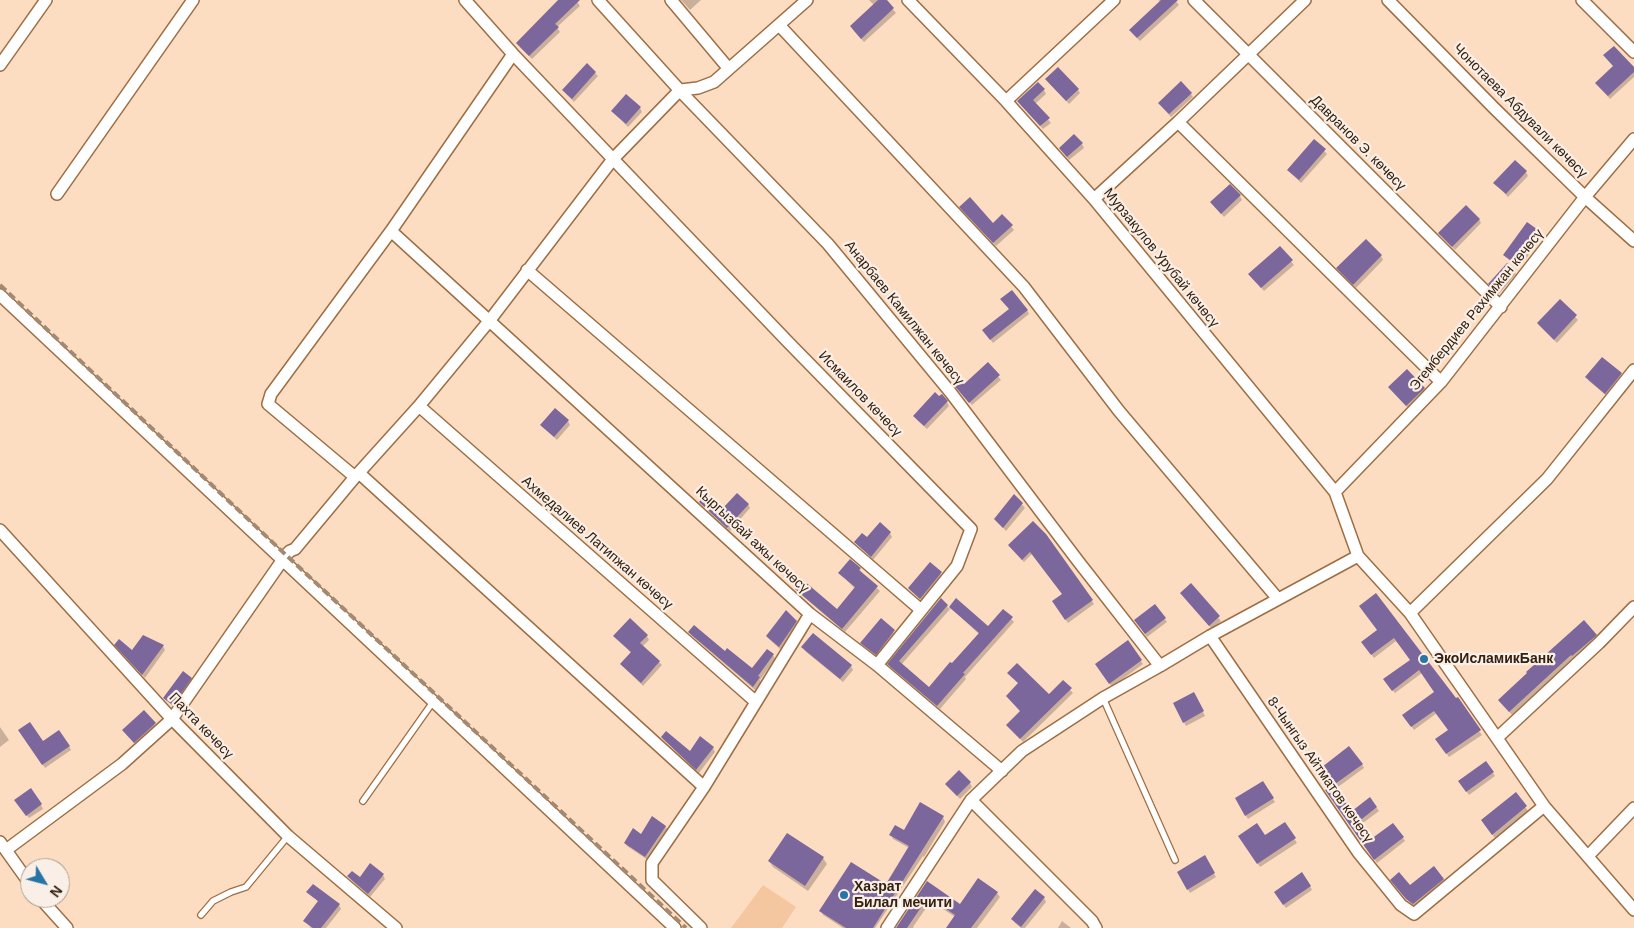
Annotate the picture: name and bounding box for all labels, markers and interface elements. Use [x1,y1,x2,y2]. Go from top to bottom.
street label: Чонотаева Абдували көчөсү [1449,40,1591,182]
street label: Давранов Э. көчөсү [1307,92,1409,194]
street label: Мурзакулов Урубай көчөсү [1100,185,1222,331]
street label: Эгембердиев Рахимжан көчөсү [1407,226,1547,394]
street label: Анарбаев Камилжан көчөсү [841,238,967,388]
street label: Исмаилов көчөсү [815,348,905,440]
street label: Ахмедалиев Латипжан көчөсү [518,473,676,613]
street label: Кыргызбай ажы көчөсү [692,483,812,597]
place label: ЭкоИсламикБанк [1434,651,1553,667]
marker: ЭкоИсламикБанк [1418,653,1430,665]
street label: Пахта көчөсү [165,689,237,763]
street label: 8-Чынгыз Айтматов көчөсү [1263,694,1377,846]
north arrow [20,858,70,908]
place label: Хазрат Билал мечити [854,879,952,912]
text: N [47,883,66,900]
marker: Хазрат Билал мечити [838,889,850,901]

